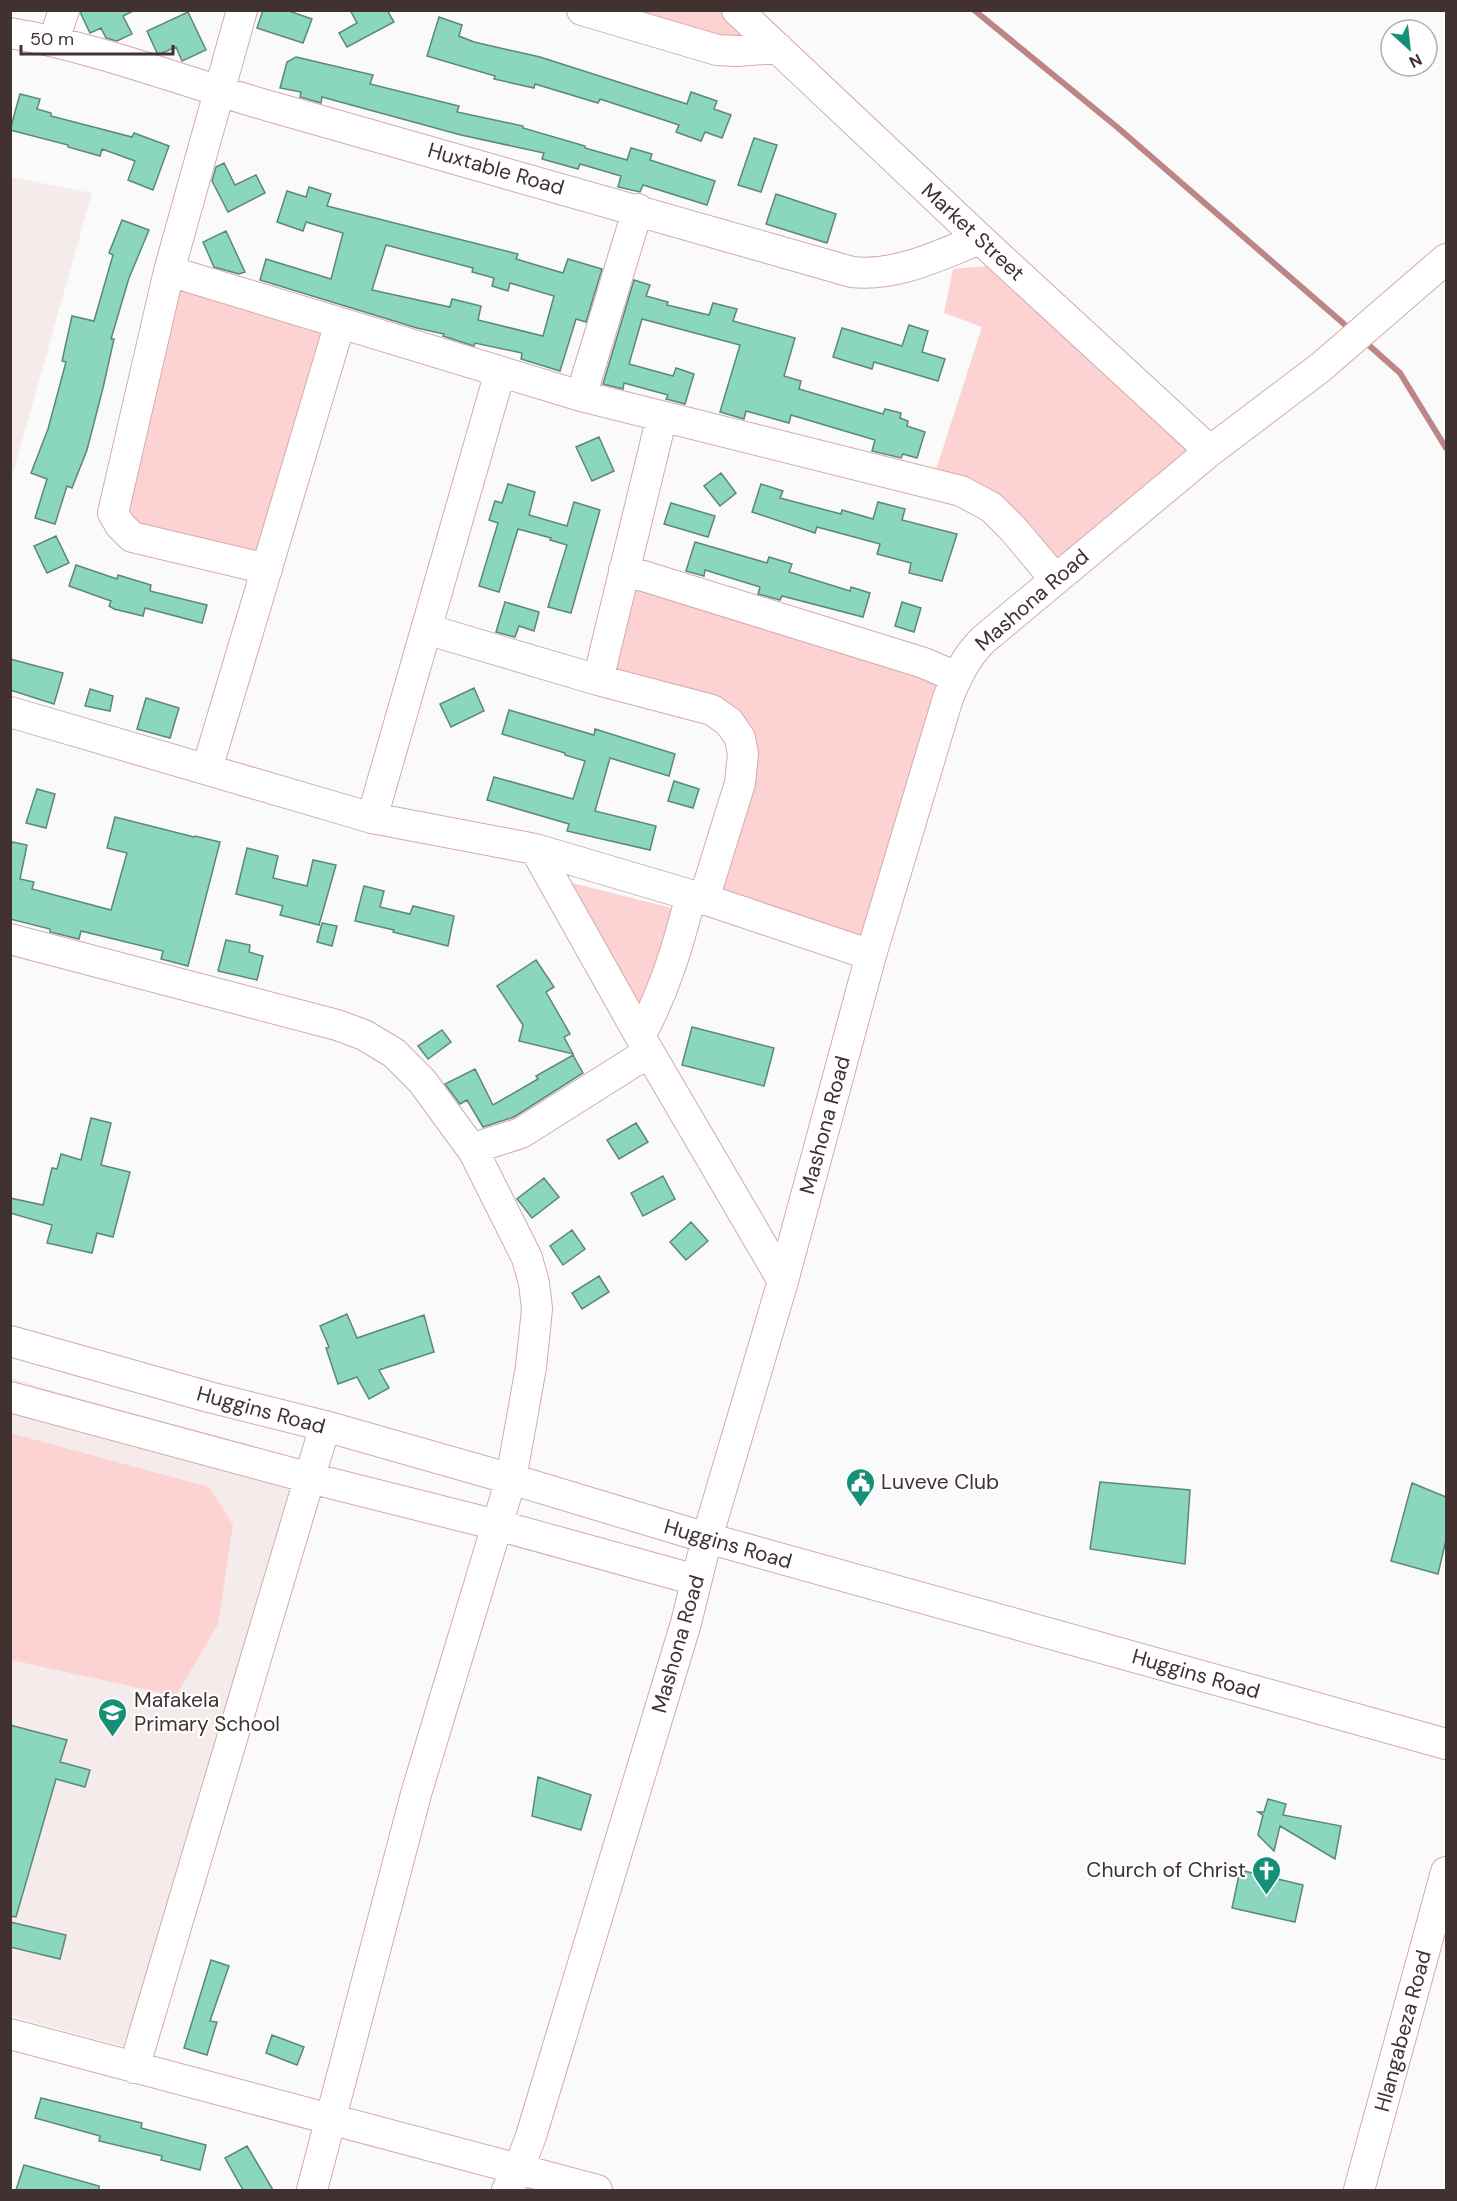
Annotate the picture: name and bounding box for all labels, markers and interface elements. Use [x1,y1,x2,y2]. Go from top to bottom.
scale bar [21,18,172,56]
north arrow [1379,18,1439,78]
text: 50 m [30,27,74,51]
text: N [1406,49,1426,73]
street label: Huxtable Road [425,136,567,202]
street label: Market Street [915,177,1031,287]
street label: Mashona Road [969,543,1095,657]
street label: Mashona Road [793,1053,857,1197]
street label: Huggins Road [194,1379,328,1441]
public building icon: Luveve Club [844,1466,876,1508]
place label: Luveve Club [881,1468,999,1496]
street label: Huggins Road [661,1512,795,1576]
street label: Mashona Road [645,1572,711,1716]
street label: Huggins Road [1129,1642,1263,1706]
place label: Mafakela Primary School [134,1686,280,1738]
school or university icon: Mafakela Primary School [97,1696,129,1738]
church icon: Church of Christ [1251,1854,1283,1896]
place label: Church of Christ [1086,1856,1246,1884]
street label: Hlangabeza Road [1368,1947,1438,2115]

